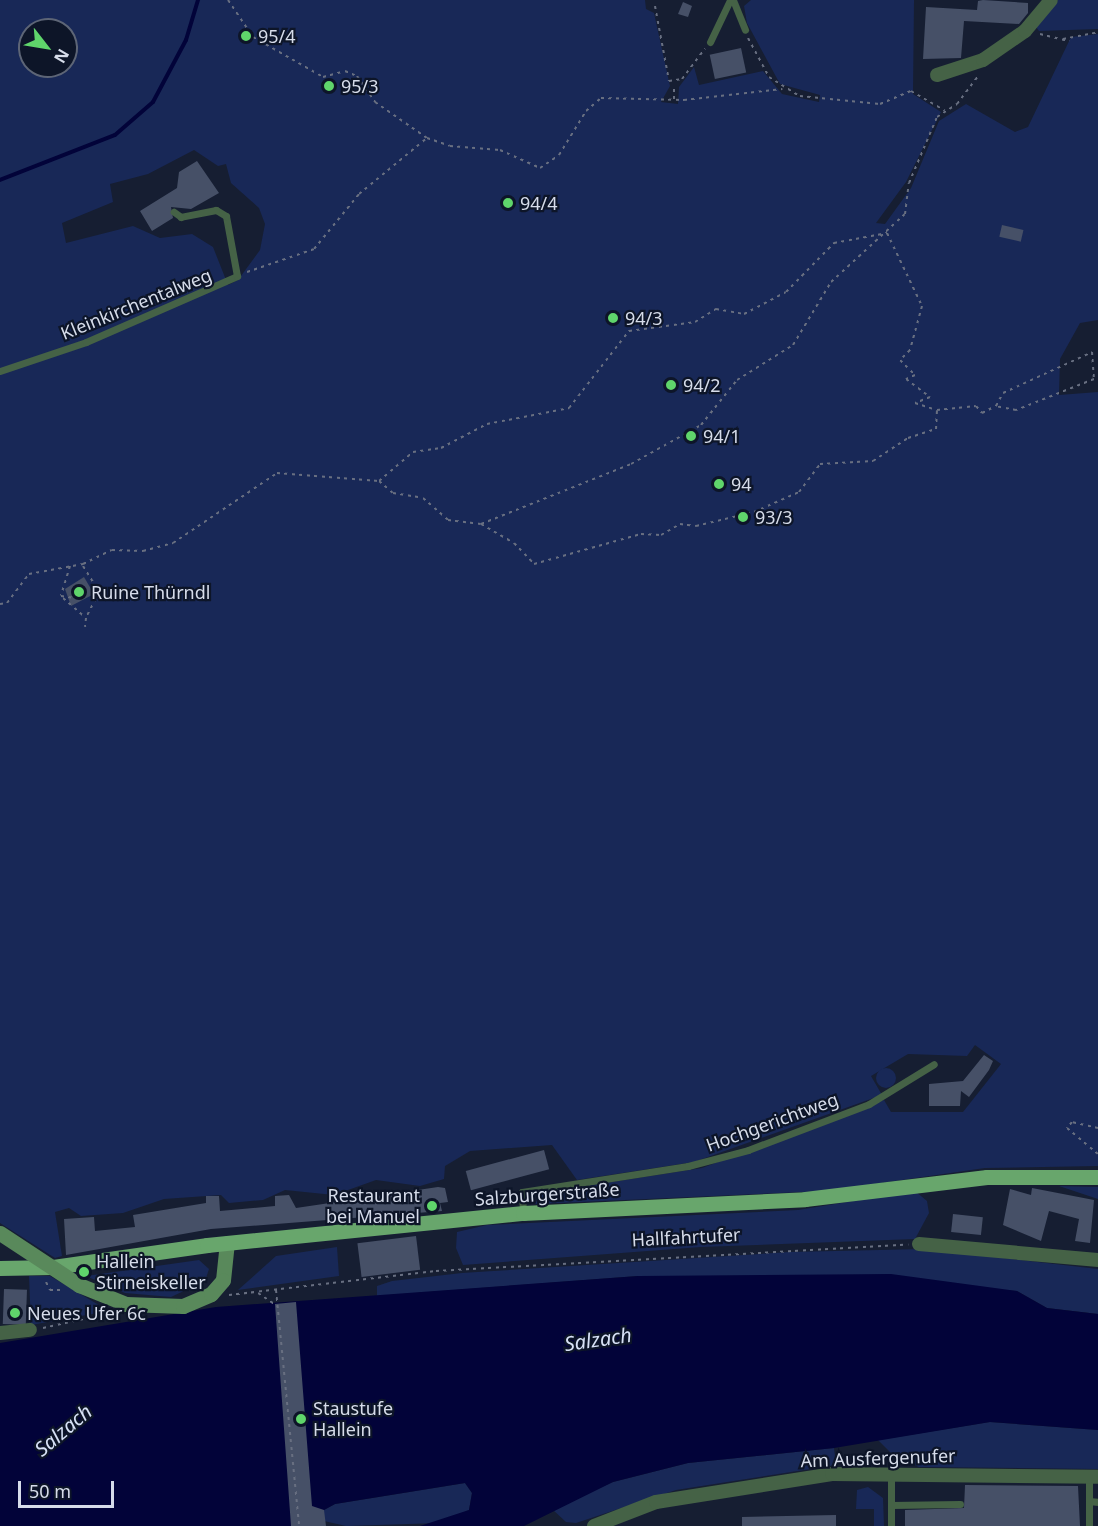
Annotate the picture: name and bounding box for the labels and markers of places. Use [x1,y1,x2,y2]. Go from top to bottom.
place label: 95/4 [258,25,296,47]
marker: 95/4 [239,29,253,43]
place label: 95/3 [341,75,379,97]
marker: 95/3 [322,79,336,93]
place label: 94/4 [520,192,558,214]
marker: 94/4 [501,196,515,210]
place label: 94/3 [625,307,663,329]
marker: 94/3 [606,311,620,325]
place label: 94/2 [683,374,721,396]
marker: 94/2 [664,378,678,392]
place label: 94/1 [703,425,741,447]
marker: 94/1 [684,429,698,443]
place label: 94 [731,473,752,495]
marker: 94 [712,477,726,491]
place label: 93/3 [755,506,793,528]
marker: 93/3 [736,510,750,524]
place label: Ruine Thürndl [91,581,210,603]
marker: Ruine Thürndl [72,585,86,599]
place label: Restaurant bei Manuel [326,1185,420,1228]
marker: Restaurant bei Manuel [425,1199,439,1213]
place label: Hallein Stirneiskeller [96,1251,206,1294]
marker: Hallein Stirneiskeller [77,1265,91,1279]
place label: Neues Ufer 6c [27,1302,146,1324]
marker: Neues Ufer 6c [8,1306,22,1320]
place label: Staustufe Hallein [313,1398,393,1440]
marker: Staustufe Hallein [294,1412,308,1426]

